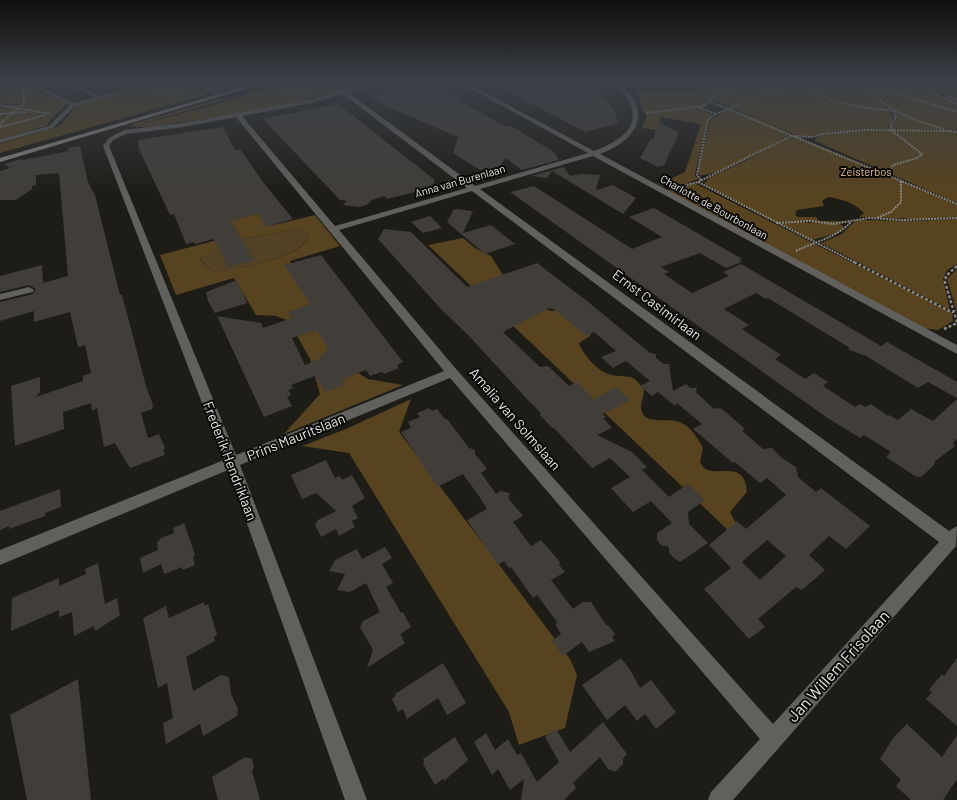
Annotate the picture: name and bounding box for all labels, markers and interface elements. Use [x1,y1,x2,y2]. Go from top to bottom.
street label: Anna van Burenlaan [413,161,507,200]
park label: Zeisterbos [841,165,891,178]
street label: Charlotte de Bourbonlaan [658,172,770,242]
street label: Ernst Casimirlaan [609,266,705,344]
street label: Amalia van Solmslaan [466,364,565,473]
street label: Frederik Hendriklaan [200,399,261,523]
street label: Prins Mauritslaan [244,409,347,464]
street label: Jan Willem Frisolaan [783,606,893,725]

